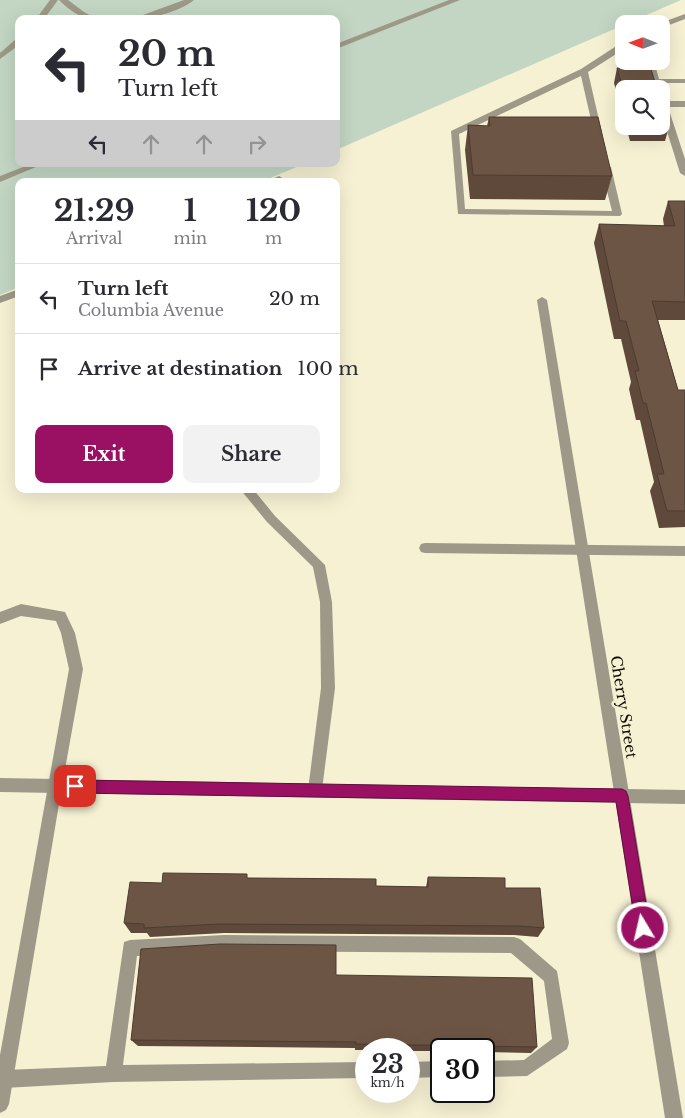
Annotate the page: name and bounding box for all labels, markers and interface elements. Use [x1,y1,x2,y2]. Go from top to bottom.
north arrow [615,15,670,70]
map controls [615,15,670,135]
text: 20 m [118,32,215,75]
icon: left [35,35,100,100]
text: Turn left [118,75,218,102]
button: search [615,80,670,135]
icon: left [84,130,112,158]
icon: ahead [137,130,165,158]
icon: ahead [190,130,218,158]
icon: right [243,130,271,158]
text: 21:29 [54,192,135,229]
text: 1 [184,192,197,229]
text: 120 [246,192,301,229]
text: Arrival [66,228,123,248]
text: min [173,228,207,248]
text: m [265,228,282,248]
text: Turn left [78,277,169,300]
icon: left [35,285,63,313]
text: 20 m [269,287,320,310]
text: Columbia Avenue [78,300,224,320]
icon: arrive [35,355,63,383]
text: Arrive at destination [78,357,282,380]
text: 100 m [297,357,359,380]
button: Exit [35,425,173,483]
button: Share [183,425,320,483]
street label: Cherry Street [606,654,642,760]
pin [54,765,96,807]
icon: arrive [61,772,89,800]
position arrow [616,901,668,953]
speed limit sign: 30 [430,1038,495,1103]
text: 23 [371,1049,404,1080]
text: km/h [370,1075,405,1090]

